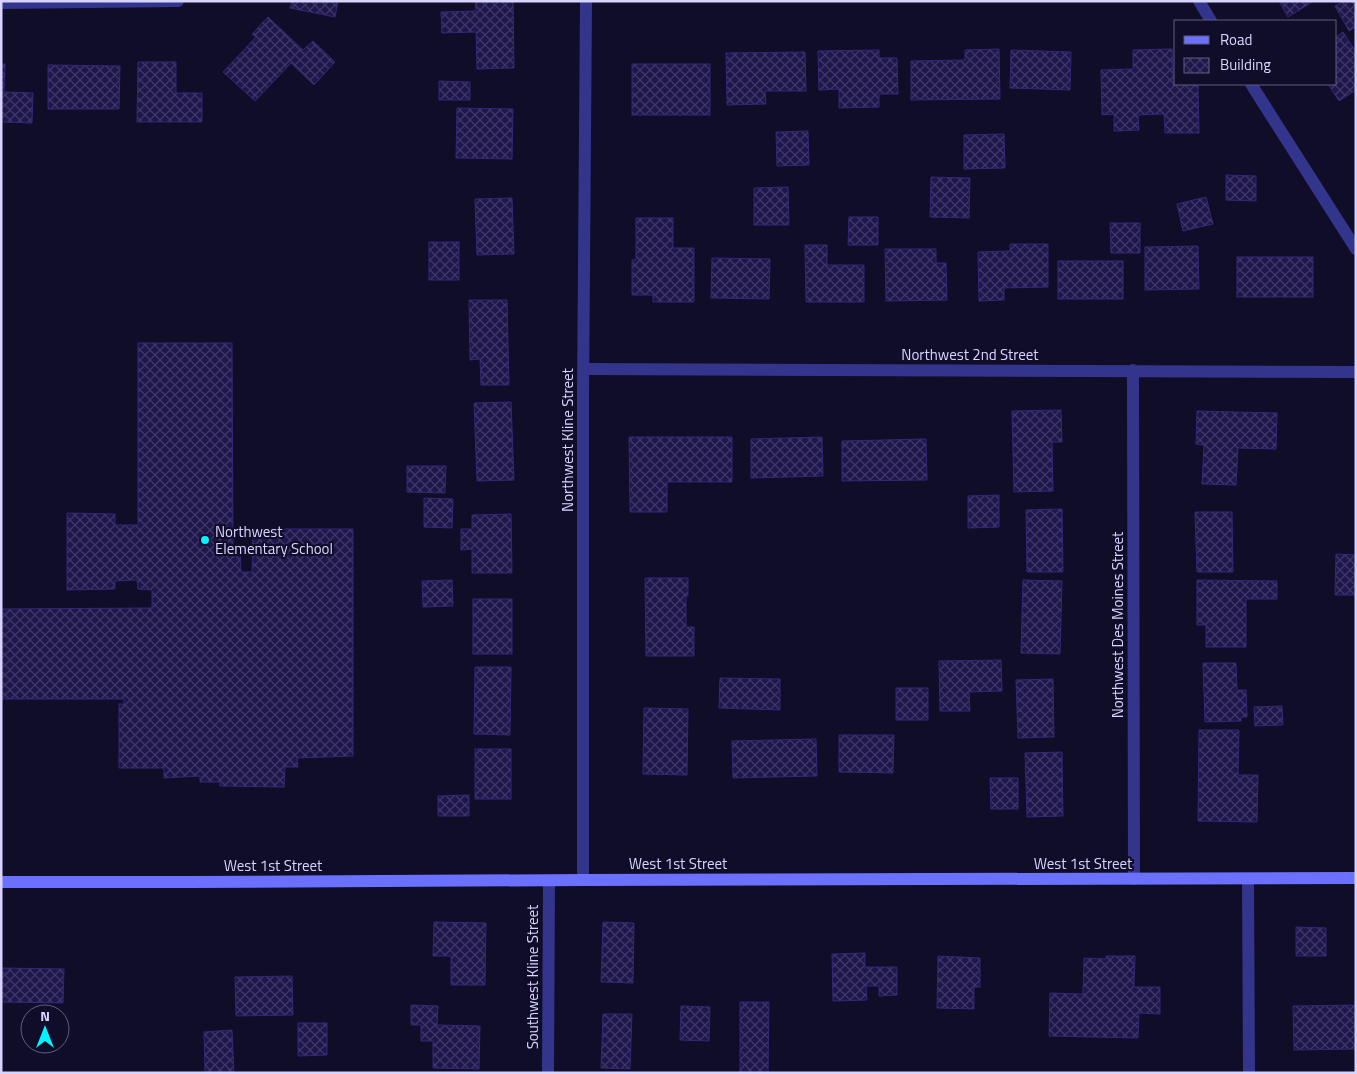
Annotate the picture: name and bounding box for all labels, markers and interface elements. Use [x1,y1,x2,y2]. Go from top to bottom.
legend [1174,20,1337,85]
text: Road [1220,28,1252,51]
text: Building [1220,53,1271,76]
street label: Northwest 2nd Street [901,343,1039,366]
street label: Northwest Kline Street [556,367,579,512]
place label: Northwest Elementary School [215,520,333,560]
street label: Northwest Des Moines Street [1106,531,1129,718]
marker: Northwest Elementary School [199,534,211,546]
street label: West 1st Street [629,852,728,875]
street label: West 1st Street [1034,852,1133,875]
street label: West 1st Street [224,854,323,877]
street label: Southwest Kline Street [521,904,544,1049]
north arrow [20,1004,70,1054]
text: N [40,1005,50,1026]

